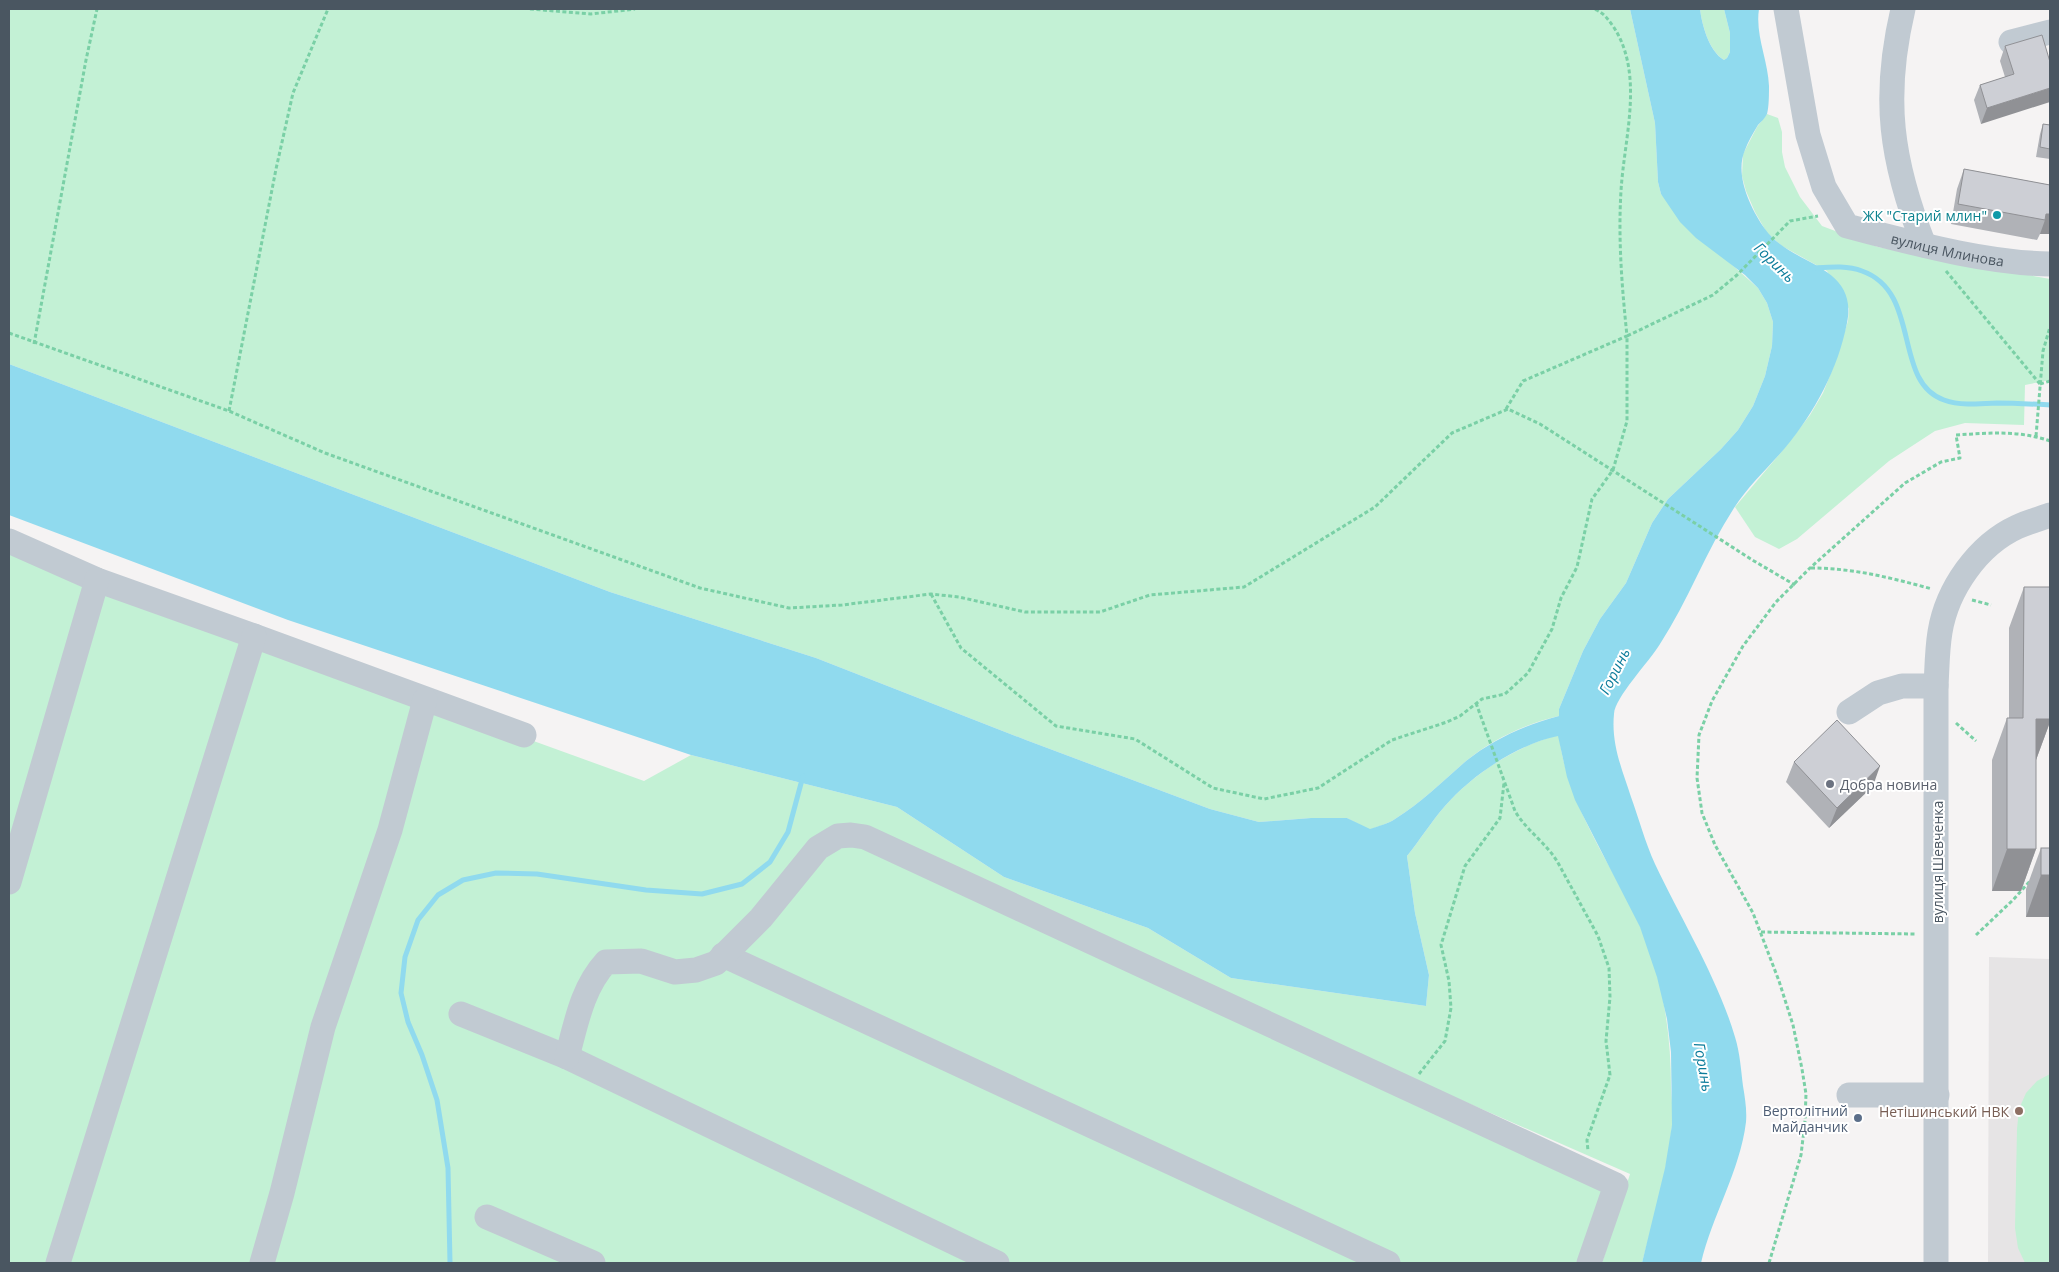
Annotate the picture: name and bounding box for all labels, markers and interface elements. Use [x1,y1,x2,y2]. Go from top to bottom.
place label: ЖК "Старий млин" [1863,206,1987,225]
marker: ЖК "Старий млин" [1991,209,2003,221]
street label: вулиця Млинова [1889,228,2005,270]
water label: Горинь [1750,238,1800,286]
water label: Горинь [1594,644,1634,698]
place label: Добра новина [1840,775,1937,794]
marker: Добра новина [1824,778,1836,790]
street label: вулиця Шевченка [1928,801,1947,923]
water label: Горинь [1690,1041,1718,1093]
place label: Вертолітний майданчик [1763,1101,1849,1136]
place label: Нетішинський НВК [1879,1102,2009,1121]
marker: Нетішинський НВК [2013,1105,2025,1117]
marker: Вертолітний майданчик [1852,1112,1864,1124]

